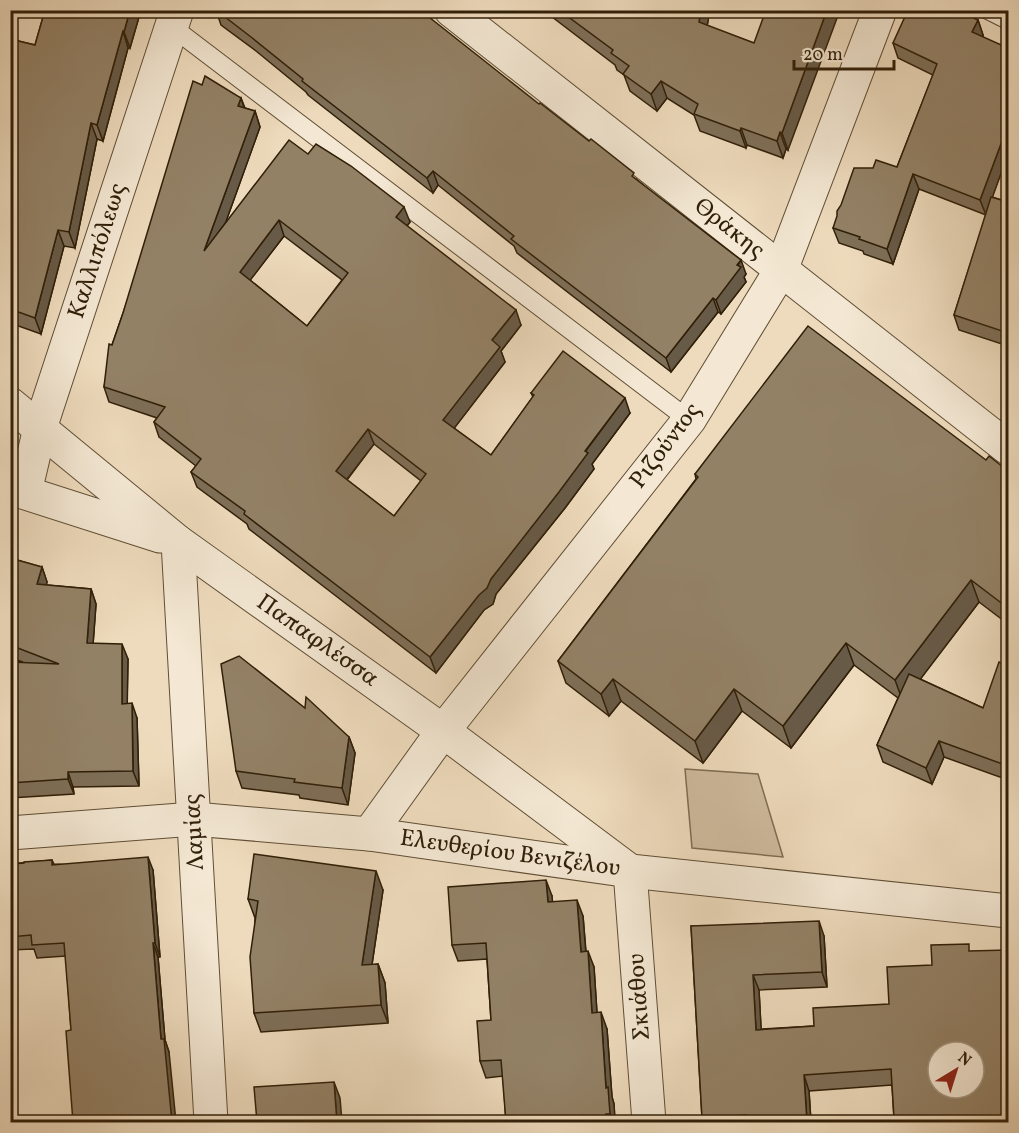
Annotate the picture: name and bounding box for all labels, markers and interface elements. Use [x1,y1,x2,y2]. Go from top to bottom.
scale bar [794,33,894,71]
text: 20 m [803,43,843,68]
street label: Καλλιπόλεως [60,179,136,323]
street label: Θράκης [686,190,772,268]
street label: Ριζούντος [622,396,710,496]
street label: Παπαφλέσσα [249,586,385,696]
street label: Λαμίας [176,793,214,871]
street label: Ελευθερίου Βενιζέλου [398,822,622,886]
street label: Σκιάθου [620,952,660,1042]
north arrow [926,1040,986,1100]
text: N [953,1048,976,1072]

